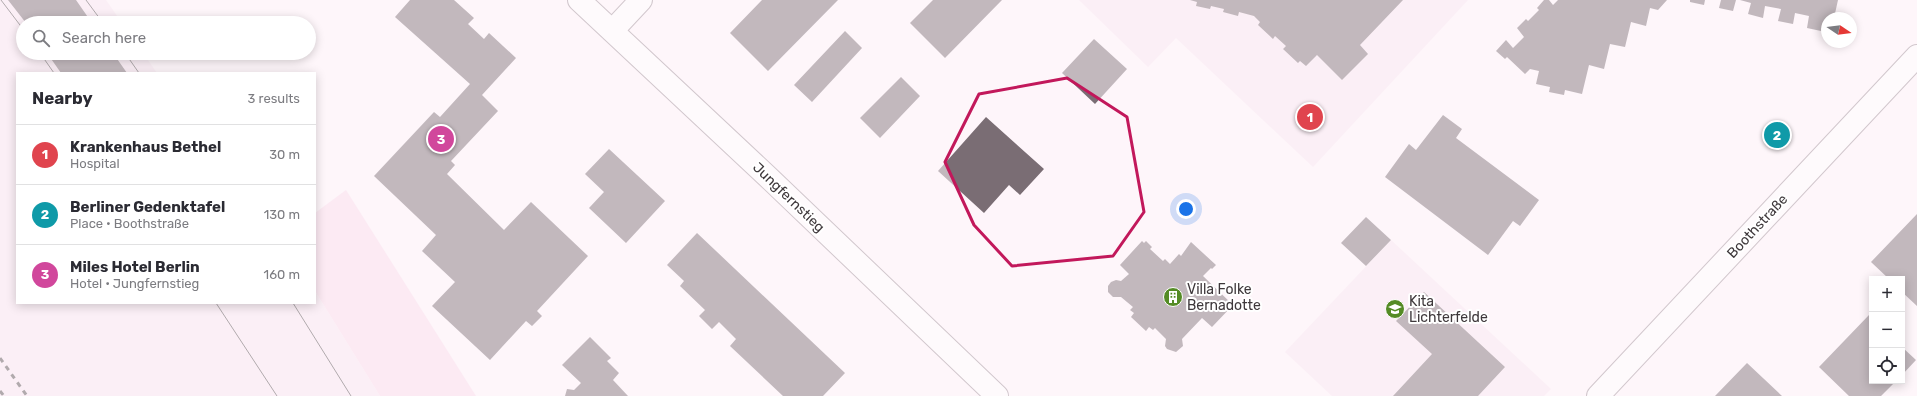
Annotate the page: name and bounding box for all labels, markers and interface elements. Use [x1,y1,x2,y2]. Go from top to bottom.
north arrow [1821,12,1857,48]
search box [16,16,316,60]
icon: search [30,27,52,49]
text: Search here [62,29,146,47]
text: Nearby [32,88,93,108]
text: 3 results [248,91,300,106]
pin: 1 [1297,102,1323,132]
pin: 2 [1764,120,1790,150]
pin: 3 [428,124,454,154]
text: Krankenhaus Bethel [70,138,221,156]
text: 1 [42,147,48,162]
text: 30 m [269,147,300,162]
text: Hospital [70,156,120,171]
street label: Jungfernstieg [749,159,828,236]
street label: Boothstraße [1724,191,1791,262]
text: Berliner Gedenktafel [70,198,225,216]
your location [1176,199,1196,219]
text: 2 [41,207,49,222]
text: 130 m [264,207,300,222]
text: Place · Boothstraße [70,216,189,231]
text: Miles Hotel Berlin [70,258,200,276]
text: 3 [41,267,49,282]
text: 160 m [264,267,300,282]
text: Hotel · Jungfernstieg [70,276,199,291]
map controls [1869,276,1905,384]
button: + [1869,276,1905,312]
place label: Villa Folke Bernadotte [1187,281,1261,314]
building icon: Villa Folke Bernadotte [1162,286,1184,308]
place label: Kita Lichterfelde [1409,293,1488,326]
school or university icon: Kita Lichterfelde [1384,298,1406,320]
button: − [1869,312,1905,348]
button: locate [1869,348,1905,384]

